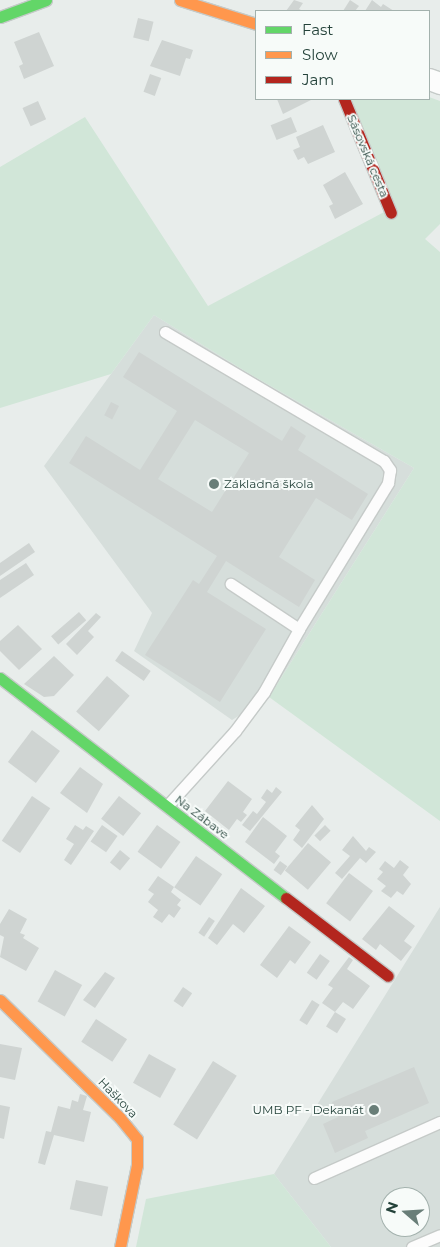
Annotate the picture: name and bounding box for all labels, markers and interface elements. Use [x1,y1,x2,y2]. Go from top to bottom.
legend [255,10,430,100]
text: Fast [302,20,333,39]
text: Slow [302,45,338,64]
text: Jam [302,70,334,89]
street label: Sásovská cesta [344,112,392,200]
place label: Základná škola [224,477,313,491]
marker: Základná škola [208,478,220,490]
street label: Na Zábave [172,792,232,842]
street label: Haškova [95,1075,141,1121]
place label: UMB PF - Dekanát [253,1103,364,1117]
marker: UMB PF - Dekanát [368,1104,380,1116]
north arrow [380,1187,430,1237]
text: N [381,1199,402,1216]

